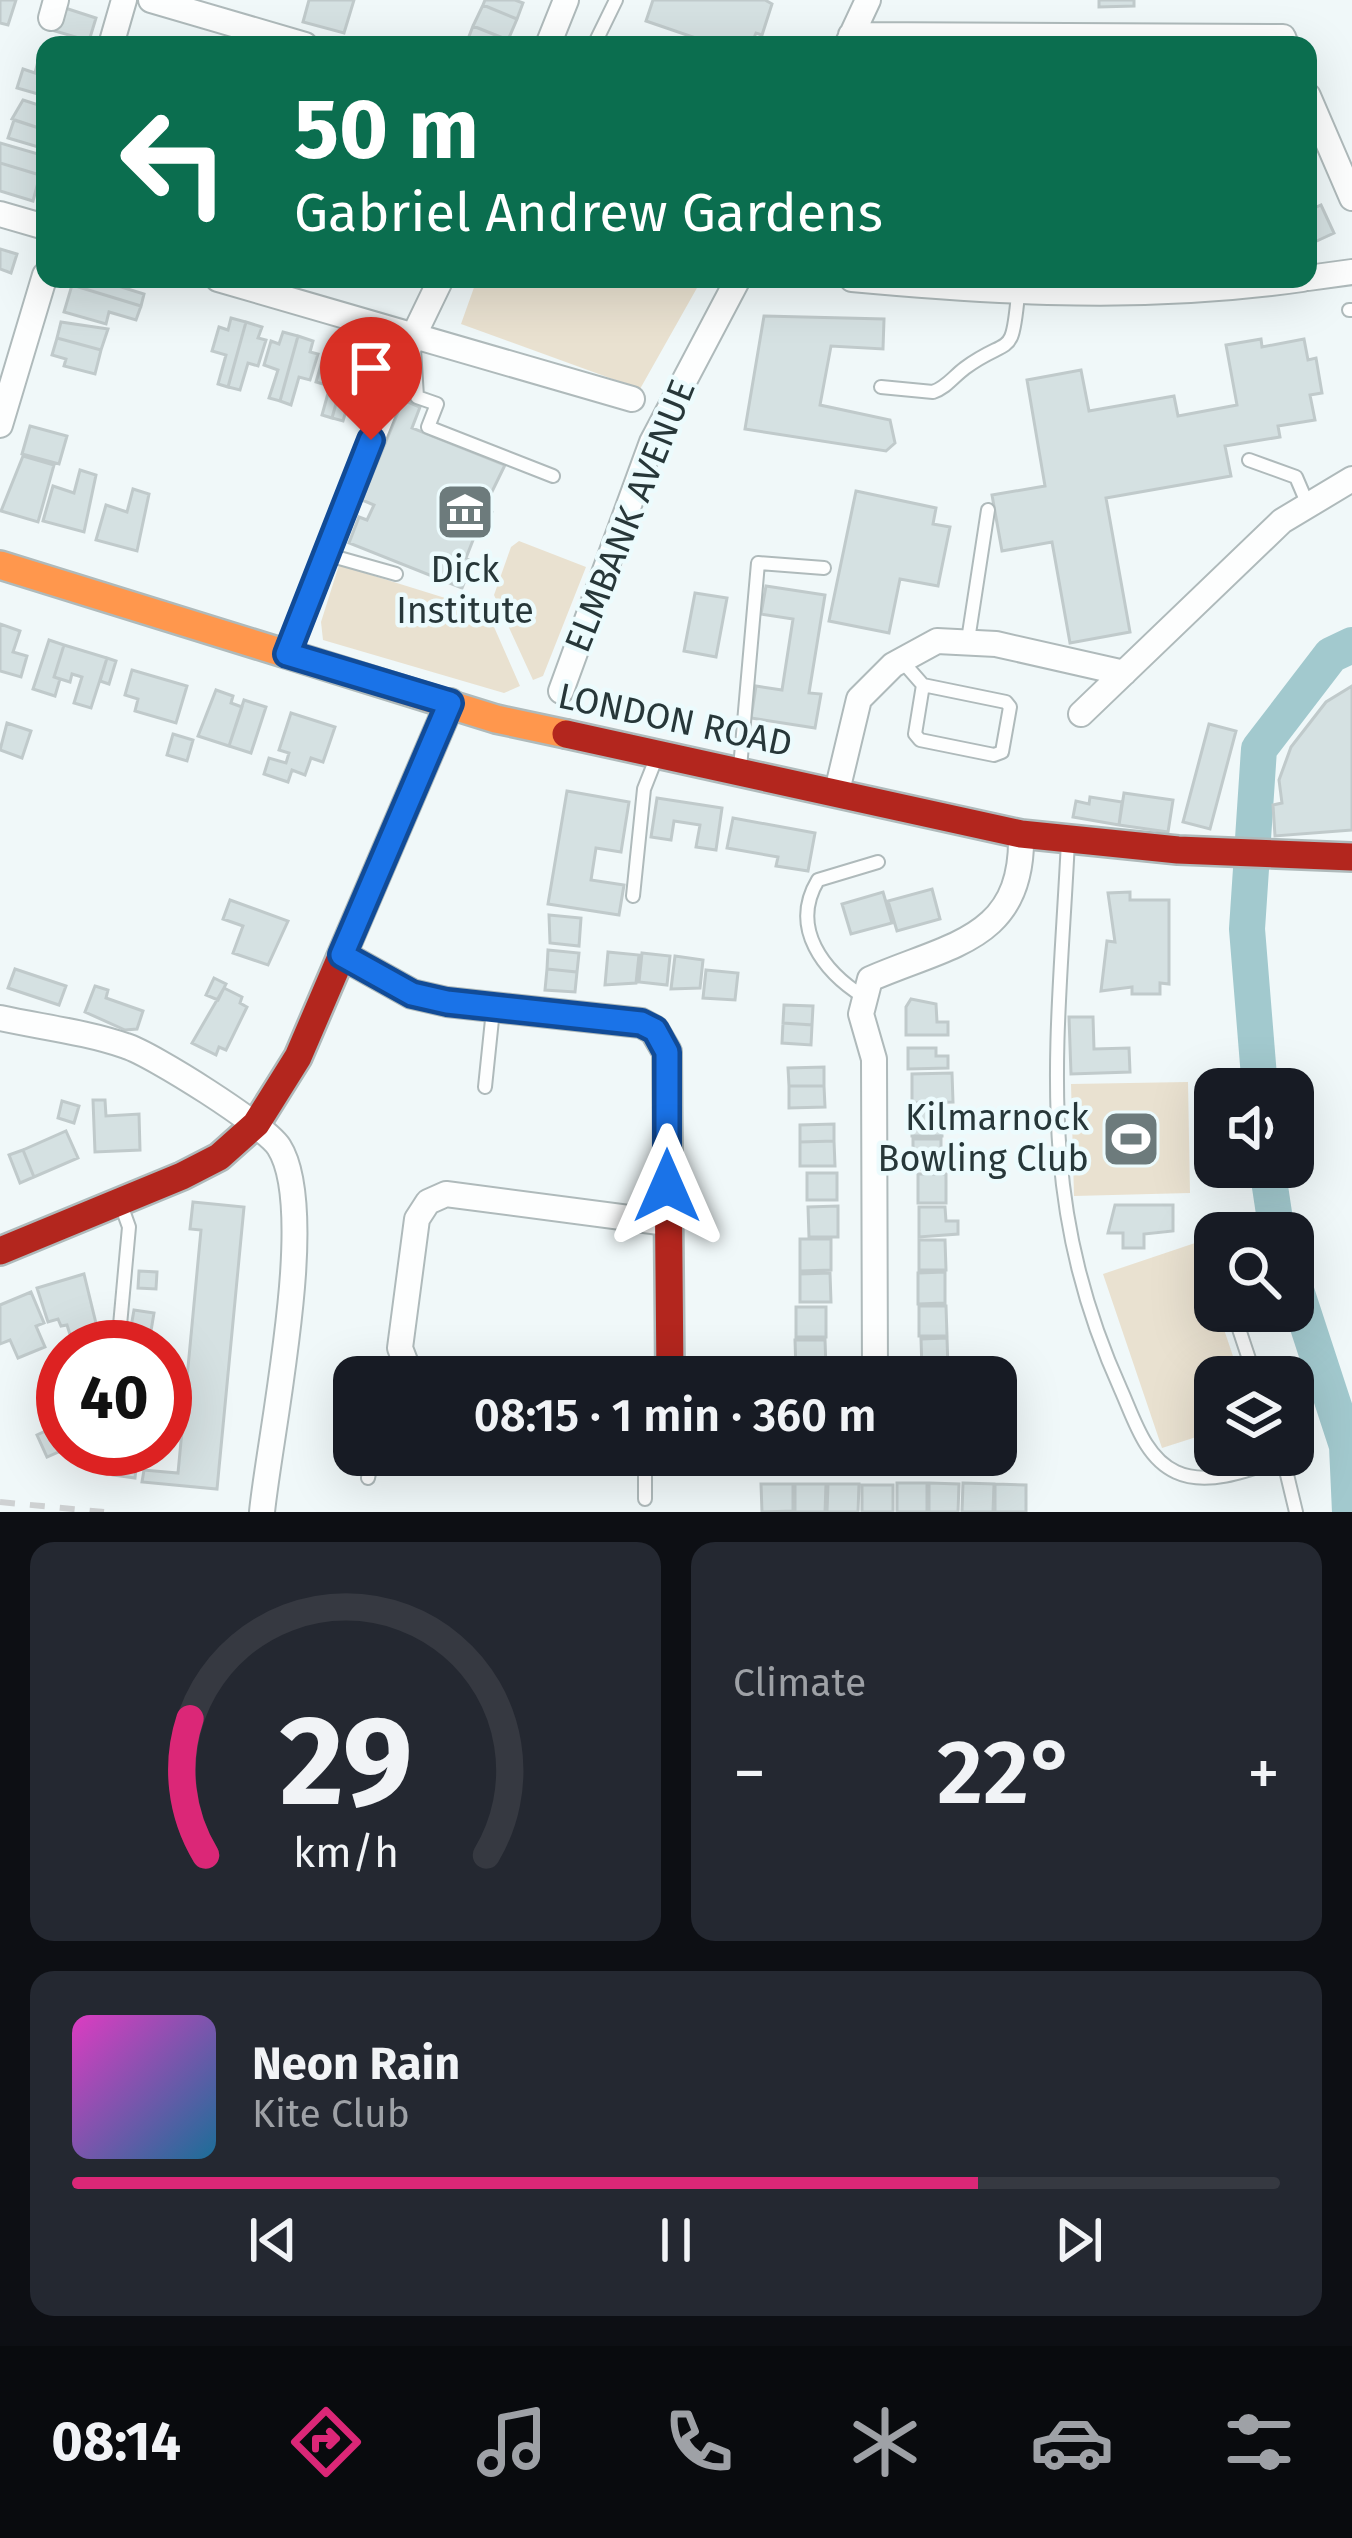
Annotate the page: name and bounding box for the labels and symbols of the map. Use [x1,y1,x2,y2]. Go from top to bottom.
pin [320,317,422,440]
street label: ELMBANK AVENUE [555,374,705,658]
museum icon: Dick Institute [434,481,496,543]
place label: Dick Institute [396,548,534,633]
street label: LONDON ROAD [554,674,796,766]
place label: Kilmarnock Bowling Club [878,1096,1090,1181]
sports icon: Kilmarnock Bowling Club [1100,1108,1162,1170]
position arrow [604,1123,730,1249]
speed limit sign: 40 [36,1320,192,1476]

